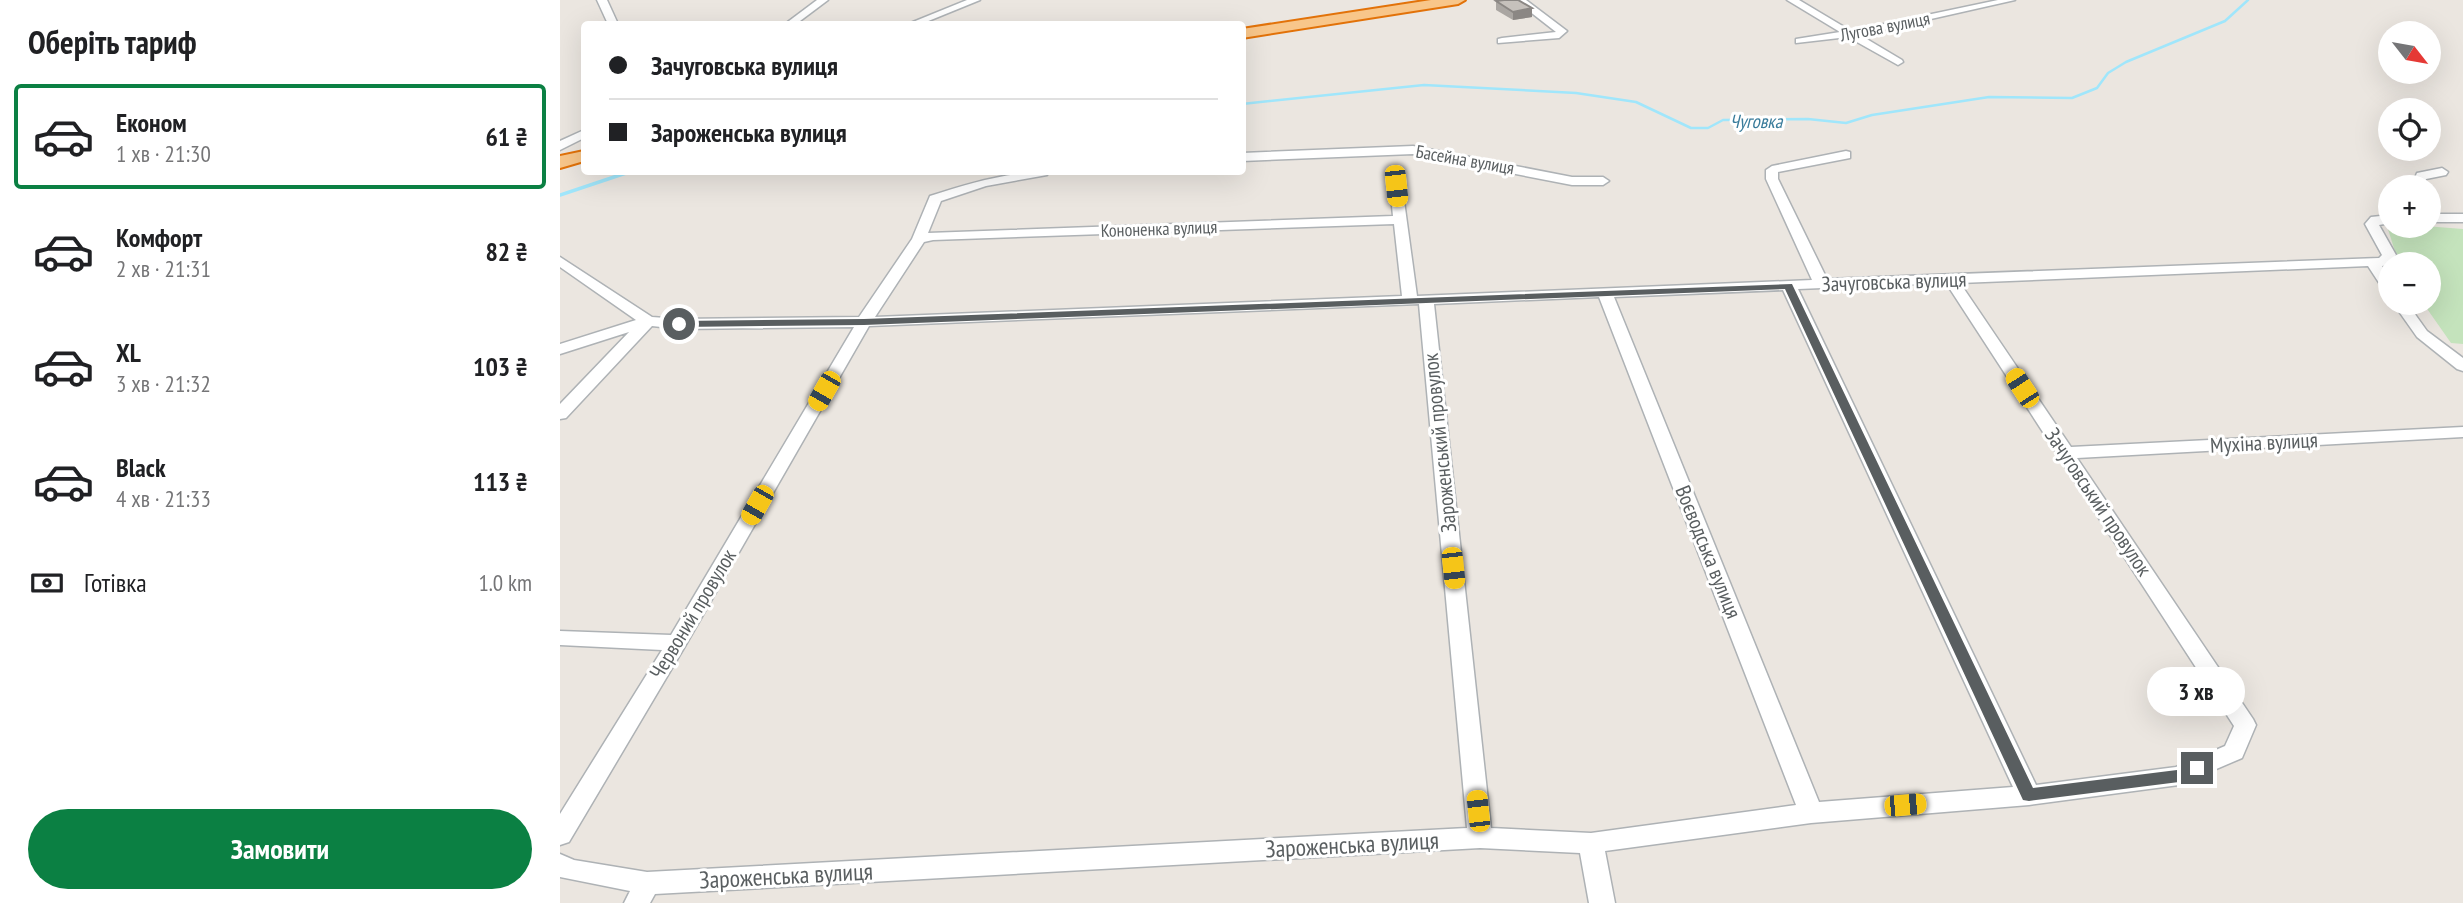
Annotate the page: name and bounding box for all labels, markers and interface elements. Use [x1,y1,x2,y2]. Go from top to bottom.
street label: Лугова вулиця [1837,7,1932,47]
text: Оберіть тариф [28,21,196,63]
north arrow [2378,21,2441,84]
map controls [2378,21,2441,315]
text: Зачуговська вулиця [651,49,838,82]
button: locate [2378,98,2441,161]
icon: car [32,105,95,168]
text: Економ [116,106,187,139]
water label: Чуговка [1730,109,1784,133]
text: Зароженська вулиця [651,116,847,149]
text: 61 ₴ [485,120,528,153]
text: 1 хв · 21:30 [116,139,211,168]
street label: Басейна вулиця [1414,140,1516,179]
car [1384,164,1409,208]
button: + [2378,175,2441,238]
street label: Кононенка вулиця [1100,215,1218,242]
icon: car [32,220,95,283]
text: Комфорт [116,221,202,254]
text: 82 ₴ [485,235,528,268]
button: − [2378,252,2441,315]
text: 2 хв · 21:31 [116,254,211,283]
street label: Зачуговська вулиця [1821,265,1967,298]
route start [663,308,695,340]
icon: car [32,335,95,398]
text: XL [116,336,141,369]
text: 103 ₴ [473,350,528,383]
street label: Зароженський провулок [1417,352,1462,534]
car [2002,365,2043,411]
car [805,368,844,414]
text: 3 хв · 21:32 [116,369,211,398]
street label: Зачуговський провулок [2039,423,2158,581]
street label: Мухіна вулиця [2209,426,2318,459]
icon: car [32,450,95,513]
text: Black [116,451,166,484]
text: 113 ₴ [473,465,528,498]
street label: Воєводська вулиця [1669,481,1747,622]
car [738,482,777,528]
text: 4 хв · 21:33 [116,484,211,513]
street label: Червоний провулок [643,544,742,684]
car [1441,546,1466,590]
icon: cash [28,564,66,602]
text: Готівка [84,566,147,599]
text: 1.0 km [478,568,532,597]
callout: 3 хв [2148,666,2246,716]
text: 3 хв [2178,677,2214,706]
route end [2181,752,2213,784]
car [1466,789,1491,833]
car [1884,793,1927,817]
button: Замовити [28,809,532,889]
street label: Зароженська вулиця [1264,824,1440,865]
street label: Зароженська вулиця [698,855,874,896]

